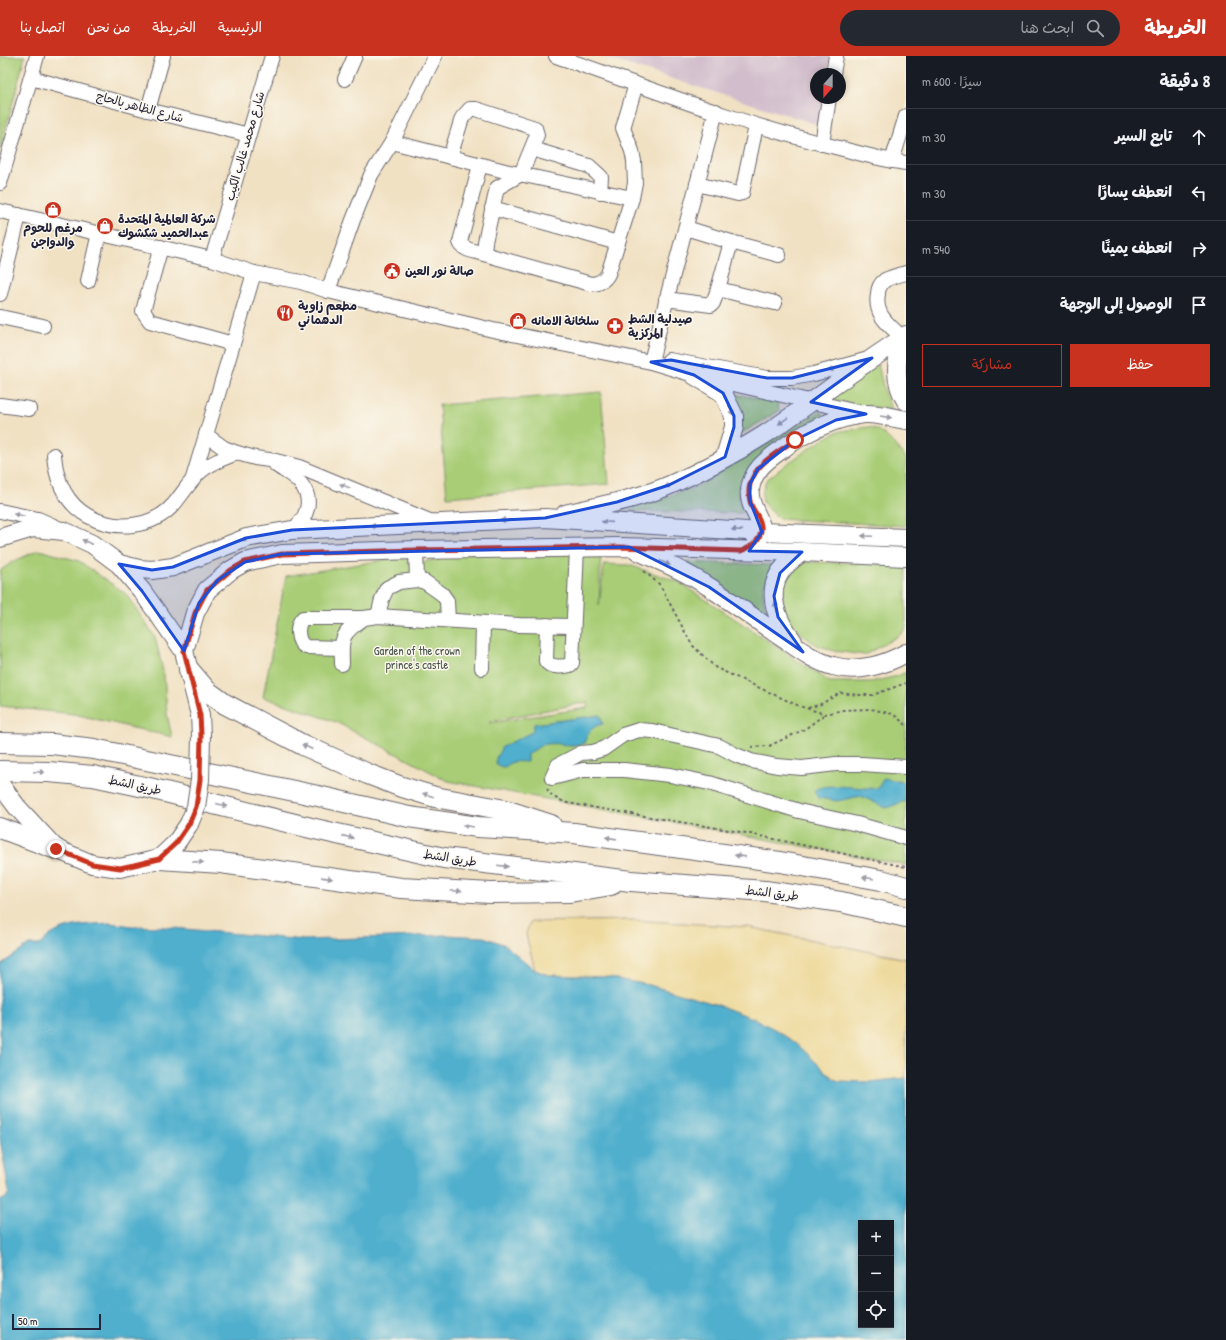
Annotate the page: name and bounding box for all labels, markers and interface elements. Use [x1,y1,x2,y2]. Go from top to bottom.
search box [840,10,1120,46]
text: الخريطة [1144,14,1206,40]
text: اتصل بنا [20,17,65,36]
text: من نحن [87,17,130,36]
text: الخريطة [152,17,196,36]
text: الرئيسية [218,17,262,36]
text: ابحث هنا [1021,17,1074,38]
icon: search [1084,17,1106,39]
north arrow [810,68,846,104]
text: 8 دقيقة [1159,69,1210,92]
text: سيرًا · 600 m [922,72,982,90]
street label: شارع الظاهر بالحاج [94,87,186,127]
street label: شارع محمد غالب الكيب [221,89,269,203]
text: تابع السير [1115,125,1172,146]
icon: ahead [1188,126,1210,148]
text: 30 m [922,128,946,146]
text: انعطف يسارًا [1098,181,1172,202]
icon: left [1188,182,1210,204]
text: 30 m [922,184,946,202]
shop icon: مرغم للحوم والدواجن [43,200,63,220]
place label: شركة العالمية المتحدة عبدالحميد شكشوك [118,210,216,241]
shop icon: شركة العالمية المتحدة عبدالحميد شكشوك [95,216,115,236]
place label: مرغم للحوم والدواجن [23,219,83,250]
text: انعطف يمينًا [1102,237,1172,258]
icon: right [1188,238,1210,260]
text: 540 m [922,240,950,258]
public building icon: صالة نور العين [382,261,402,281]
place label: صالة نور العين [405,262,474,279]
text: الوصول إلى الوجهة [1060,293,1172,314]
icon: arrive [1188,294,1210,316]
place label: مطعم زاوية الدهماني [298,297,357,331]
restaurant icon: مطعم زاوية الدهماني [275,303,295,323]
place label: صيدلية الشط المركزية [628,310,692,341]
shop icon: سلخانة الامانه [508,311,528,331]
place label: سلخانة الامانه [531,312,599,329]
pharmacy icon: صيدلية الشط المركزية [605,316,625,336]
button: مشاركة [922,344,1062,387]
button: حفظ [1070,344,1210,387]
one-way arrow [700,363,712,369]
one-way arrow [828,366,840,372]
one-way arrow [728,404,734,415]
one-way arrow [880,414,892,420]
one-way arrow [777,418,789,425]
route start [786,431,804,449]
one-way arrow [663,482,675,488]
one-way arrow [338,483,350,489]
one-way arrow [13,511,25,517]
one-way arrow [500,516,512,523]
one-way arrow [600,519,613,525]
one-way arrow [370,522,382,529]
one-way arrow [731,527,743,534]
one-way arrow [860,533,873,539]
one-way arrow [241,536,253,542]
one-way arrow [81,539,93,545]
one-way arrow [659,560,671,566]
one-way arrow [772,601,778,613]
one-way arrow [160,615,168,626]
park label: Garden of the crown prince's castle [374,642,460,673]
one-way arrow [301,744,313,750]
one-way arrow [33,768,45,775]
street label: طريق الشط [107,771,163,798]
one-way arrow [422,792,434,798]
one-way arrow [216,802,228,808]
one-way arrow [462,823,474,829]
one-way arrow [342,834,354,840]
one-way arrow [605,835,617,841]
route end [47,840,65,858]
street label: طريق الشط [422,845,478,870]
one-way arrow [734,853,746,859]
one-way arrow [192,858,204,865]
one-way arrow [497,862,509,869]
one-way arrow [862,874,874,880]
one-way arrow [321,875,333,881]
street label: طريق الشط [744,881,800,904]
one-way arrow [450,888,462,895]
map controls [858,1220,894,1328]
button: + [858,1220,894,1256]
button: − [858,1256,894,1292]
button: locate [858,1292,894,1328]
scale bar [12,1312,101,1331]
text: 50 m [18,1314,38,1328]

